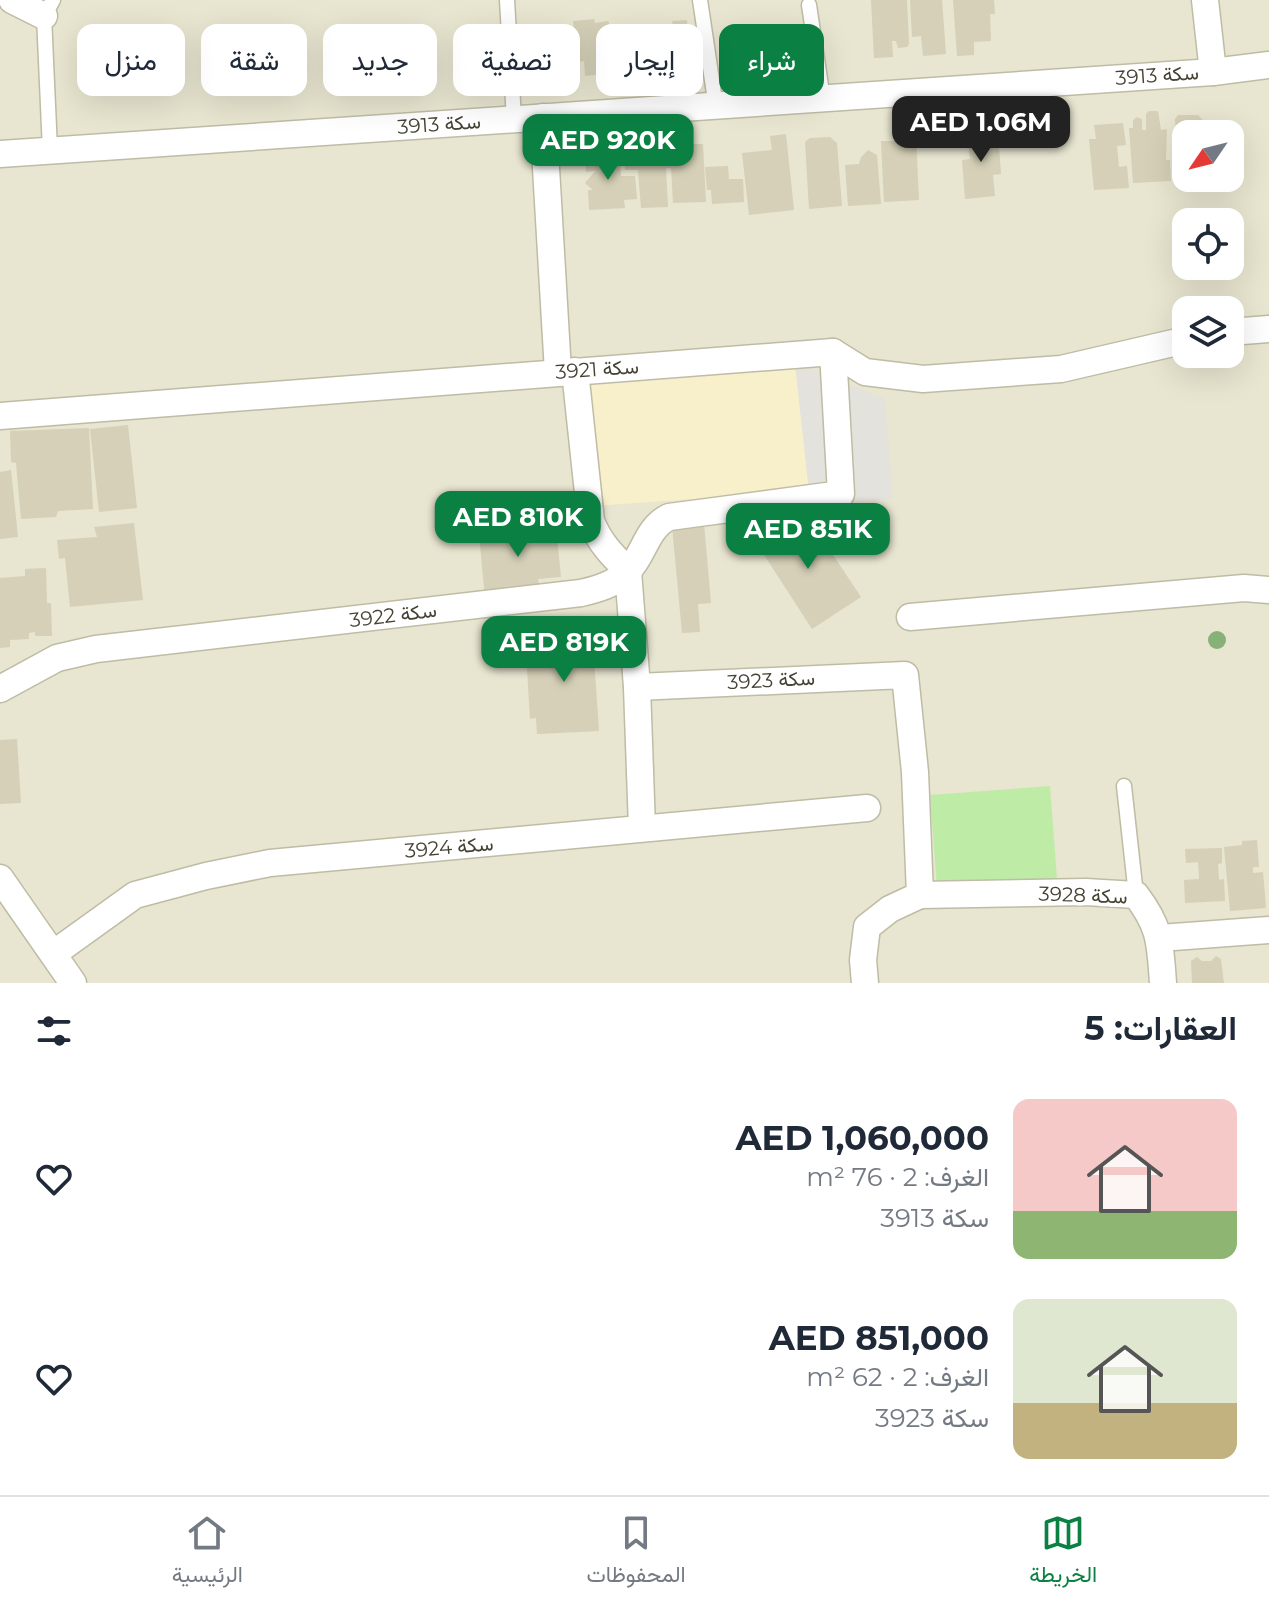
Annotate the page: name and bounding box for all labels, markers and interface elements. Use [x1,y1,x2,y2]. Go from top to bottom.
chip: منزل [77,24,185,96]
chip: شقة [201,24,307,96]
chip: جديد [323,24,437,96]
chip: تصفية [453,24,580,96]
chip: إيجار [596,24,703,96]
chip: شراء [719,24,824,96]
street label: سكة 3913 [1114,60,1200,90]
pin: AED 1.06M [889,96,1073,164]
text: AED 1.06M [910,106,1052,138]
street label: سكة 3913 [396,109,482,139]
pin: AED 920K [525,114,691,182]
north arrow [1172,120,1244,192]
map controls [1172,120,1244,368]
text: AED 920K [541,124,675,156]
button: locate [1172,208,1244,280]
button: layers [1172,296,1244,368]
street label: سكة 3921 [554,354,640,384]
pin: AED 810K [435,491,601,559]
text: AED 810K [453,501,583,533]
pin: AED 851K [725,503,891,571]
text: AED 851K [744,513,872,545]
street label: سكة 3922 [348,598,438,632]
pin: AED 819K [481,616,647,684]
text: AED 819K [499,626,629,658]
street label: سكة 3923 [727,666,815,694]
street label: سكة 3924 [404,831,494,863]
street label: سكة 3928 [1038,881,1128,909]
text: العقارات: 5 [1084,1007,1237,1049]
icon: filters [32,1009,76,1053]
text: AED 1,060,000 [736,1117,989,1159]
icon: home [1077,1131,1173,1227]
icon: heart [32,1157,76,1201]
text: الغرف: 2 · 76 m² [806,1161,989,1193]
text: سكة 3913 [880,1202,989,1234]
text: AED 851,000 [769,1317,989,1359]
icon: home [1077,1331,1173,1427]
icon: heart [32,1357,76,1401]
text: الغرف: 2 · 62 m² [806,1361,989,1393]
text: سكة 3923 [875,1402,989,1434]
tab: الرئيسية [172,1511,243,1594]
tab: المحفوظات [587,1511,686,1594]
tab: الخريطة [1029,1511,1097,1594]

